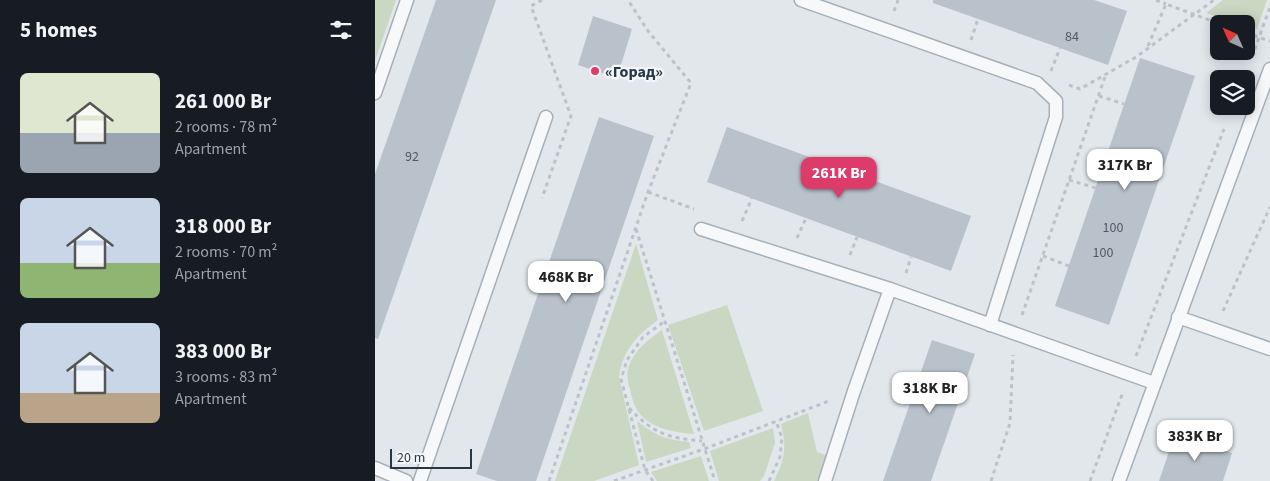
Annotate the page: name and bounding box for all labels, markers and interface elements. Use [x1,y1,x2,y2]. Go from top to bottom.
text: 5 homes [20,15,97,45]
north arrow [1210,15,1255,60]
map controls [1210,15,1255,115]
icon: filters [327,16,355,44]
house number: 84 [1065,27,1079,47]
place label: «Горад» [605,61,663,83]
marker: «Горад» [589,65,601,77]
button: layers [1210,70,1255,115]
text: 261 000 Br [175,86,271,116]
icon: home [60,93,120,153]
text: 2 rooms · 78 m² [175,116,277,138]
text: Apartment [175,138,247,160]
house number: 92 [405,147,419,167]
pin: 317K Br [1079,148,1171,191]
text: 317K Br [1098,154,1152,176]
pin: 261K Br [793,156,885,199]
text: 261K Br [812,162,866,184]
text: 318 000 Br [175,211,271,241]
icon: home [60,218,120,278]
house number: 100 [1103,218,1123,238]
text: 2 rooms · 70 m² [175,241,277,263]
house number: 100 [1093,243,1113,263]
pin: 468K Br [520,260,612,303]
text: Apartment [175,263,247,285]
text: 468K Br [539,266,593,288]
text: 383 000 Br [175,336,271,366]
icon: home [60,343,120,403]
text: 3 rooms · 83 m² [175,366,277,388]
pin: 318K Br [884,372,976,414]
text: 318K Br [903,377,957,399]
text: Apartment [175,388,247,410]
pin: 383K Br [1149,420,1241,462]
text: 383K Br [1168,425,1222,447]
scale bar [390,446,473,469]
text: 20 m [397,448,425,468]

